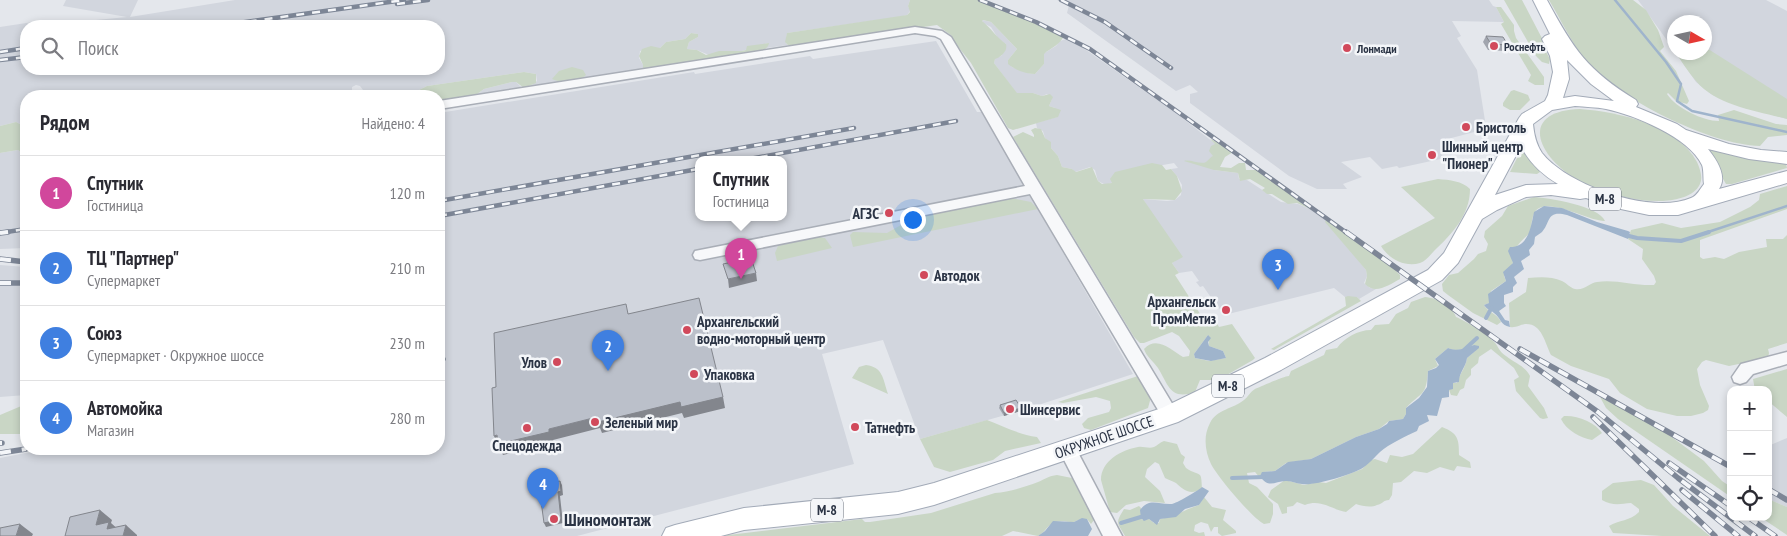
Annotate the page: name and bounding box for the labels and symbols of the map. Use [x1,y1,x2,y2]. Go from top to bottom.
north arrow [1667,15,1712,60]
place label: Роснефть [1504,39,1545,54]
marker: Роснефть [1488,40,1500,52]
place label: Лонмади [1356,41,1397,56]
marker: Лонмади [1341,42,1353,54]
place label: Бристоль [1476,118,1526,137]
marker: Бристоль [1460,121,1472,133]
place label: Шинный центр "Пионер" [1442,137,1524,173]
marker: Шинный центр "Пионер" [1426,149,1438,161]
road number: М-8 [1589,188,1621,210]
place label: АГЗС [851,204,879,223]
marker: АГЗС [883,207,895,219]
your location [900,207,926,233]
pin: 1 [725,238,757,279]
pin: 3 [1262,249,1294,290]
place label: Автодок [933,266,980,285]
marker: Автодок [918,269,930,281]
place label: Архангельск ПромМетиз [1147,292,1217,328]
marker: Архангельск ПромМетиз [1220,304,1232,316]
place label: Архангельский водно-моторный центр [696,312,826,348]
marker: Архангельский водно-моторный центр [681,324,693,336]
pin: 2 [592,330,624,371]
place label: Улов [521,353,547,372]
marker: Улов [551,356,563,368]
place label: Упаковка [703,365,755,384]
marker: Упаковка [688,368,700,380]
road number: М-8 [1212,374,1244,398]
place label: Шинсервис [1020,400,1081,419]
marker: Шинсервис [1004,403,1016,415]
street label: ОКРУЖНОЕ ШОССЕ [1052,411,1156,463]
place label: Зеленый мир [605,413,678,432]
marker: Зеленый мир [589,416,601,428]
place label: Татнефть [865,418,915,437]
marker: Татнефть [849,421,861,433]
marker: Спецодежда [521,422,533,434]
place label: Спецодежда [492,436,562,455]
pin: 4 [527,468,559,509]
road number: М-8 [811,498,843,522]
place label: Шиномонтаж [564,508,651,531]
marker: Шиномонтаж [548,513,560,525]

